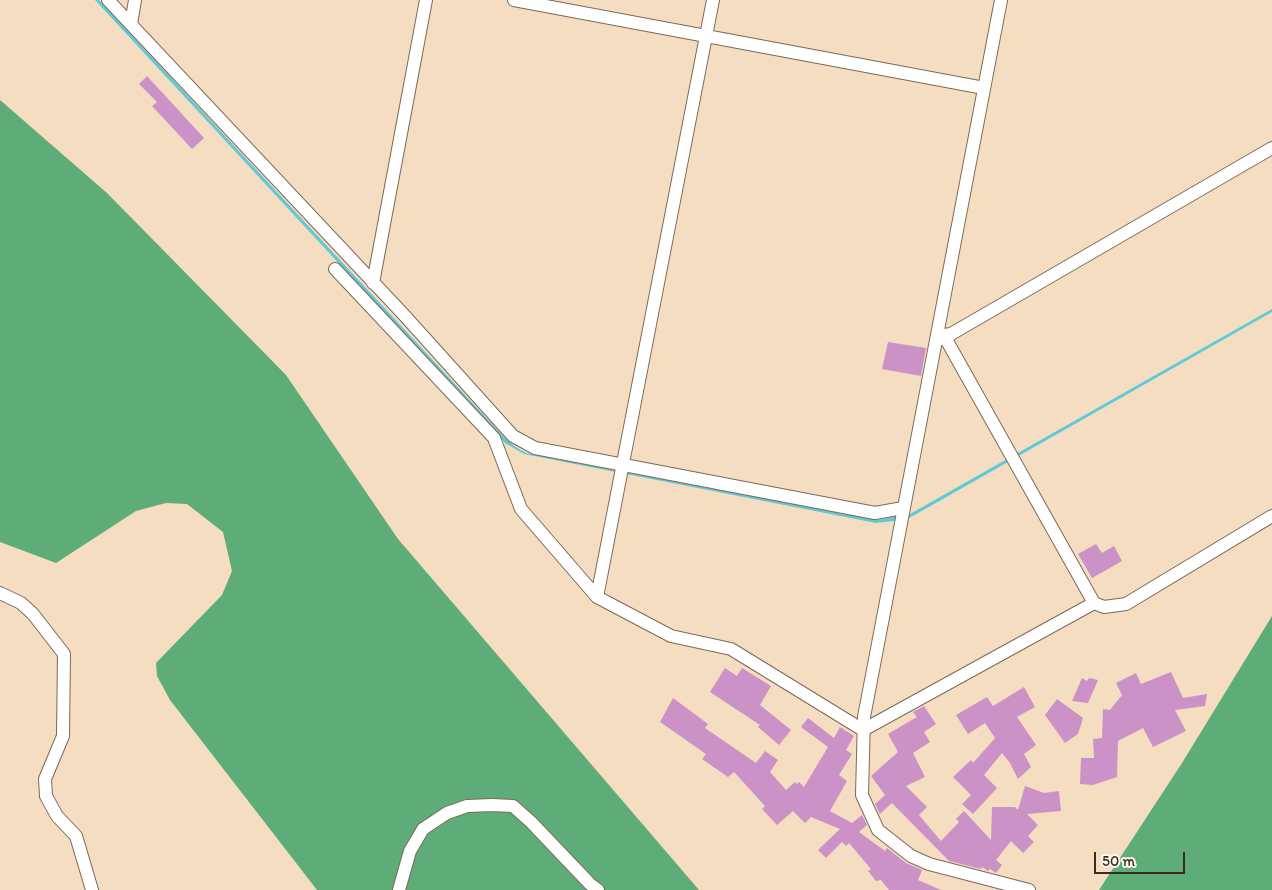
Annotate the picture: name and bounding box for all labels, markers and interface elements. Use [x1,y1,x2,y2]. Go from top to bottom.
scale bar [1097,842,1188,874]
text: 50 m [1102,852,1135,870]

